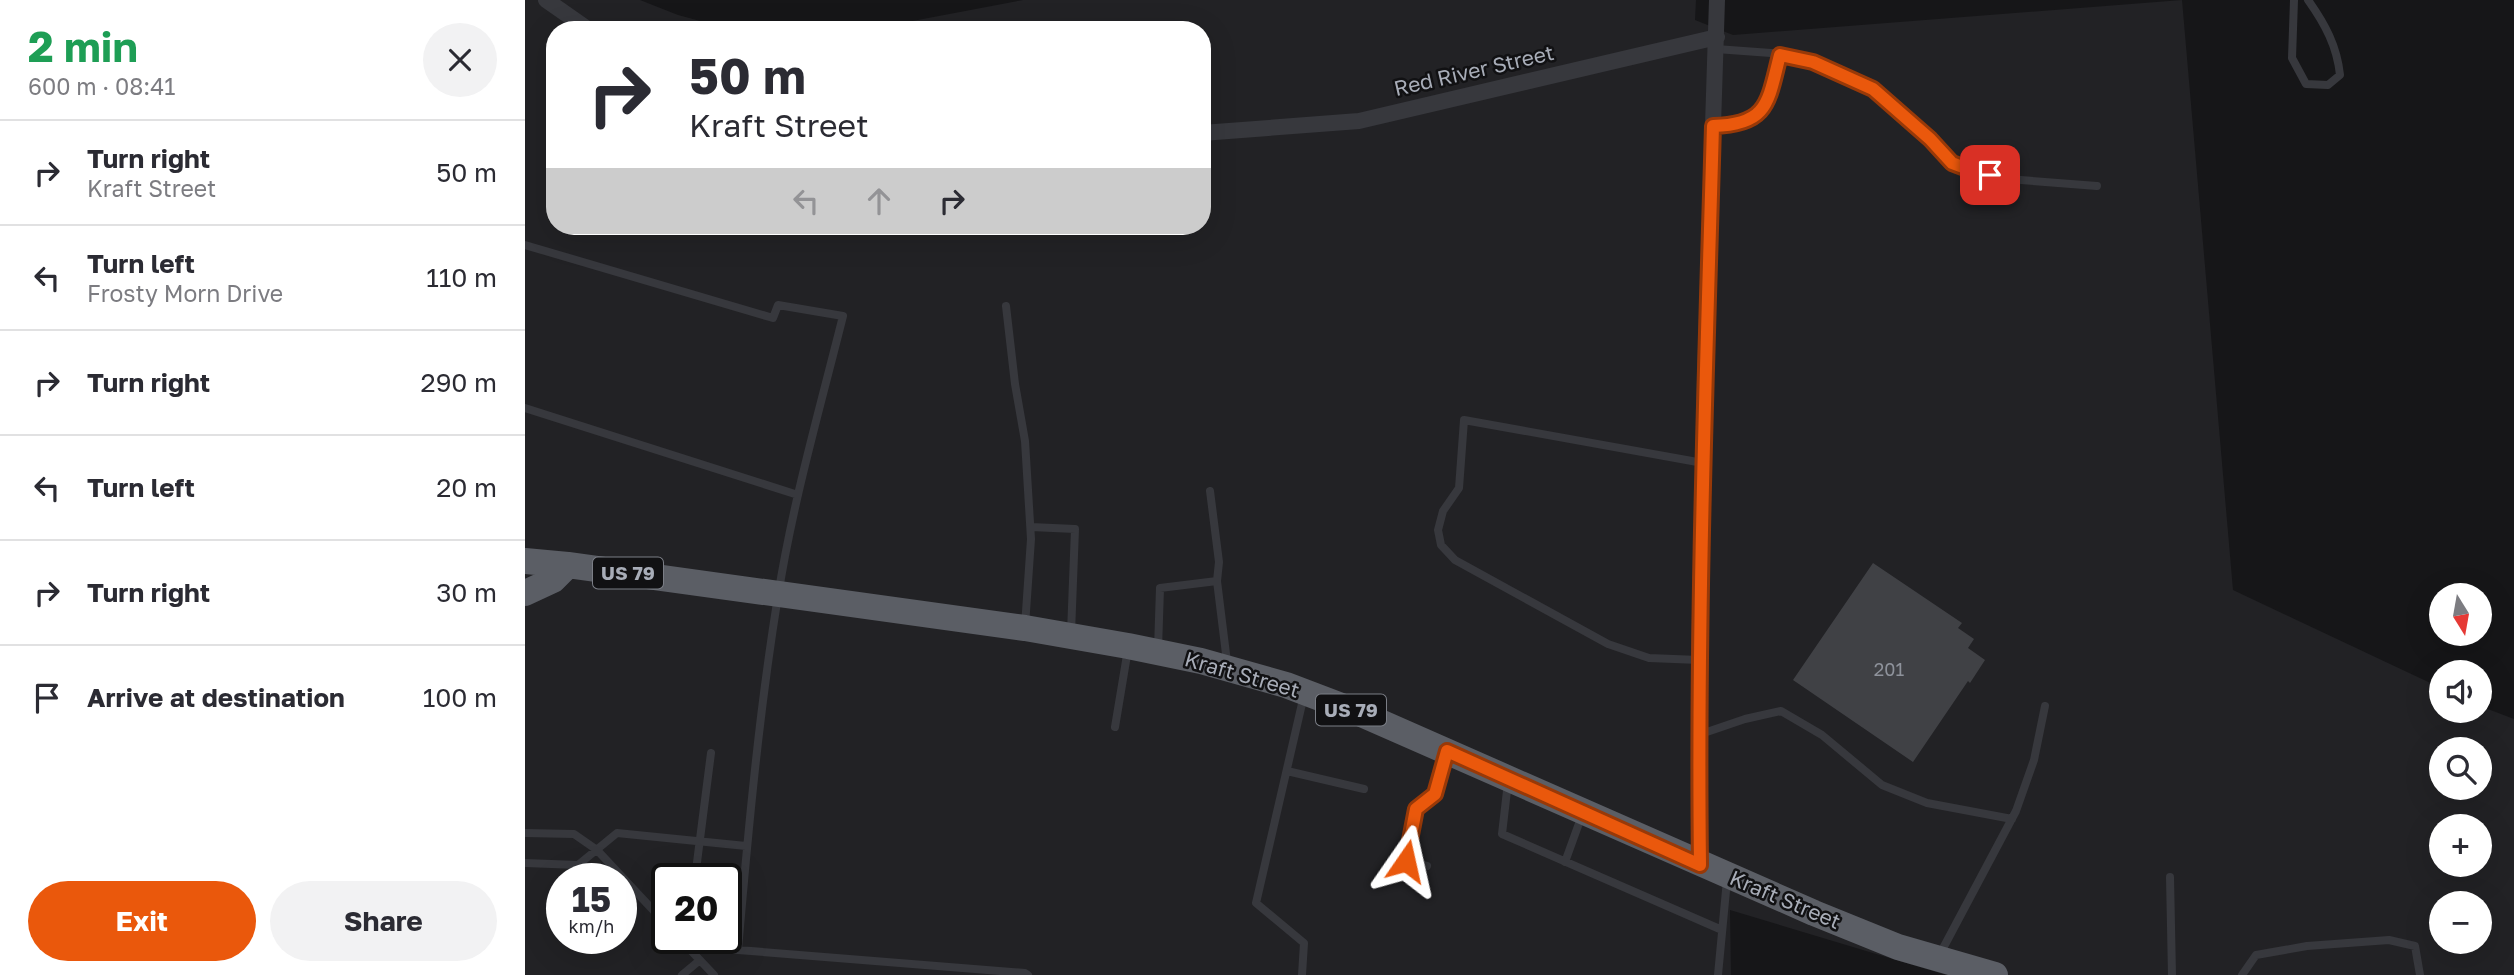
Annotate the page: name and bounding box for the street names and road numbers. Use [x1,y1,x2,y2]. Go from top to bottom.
street label: Red River Street [1391,39,1556,101]
road number: US 79 [593,558,663,588]
street label: Kraft Street [1182,645,1303,703]
road number: US 79 [1316,694,1386,726]
street label: Kraft Street [1726,864,1845,934]

